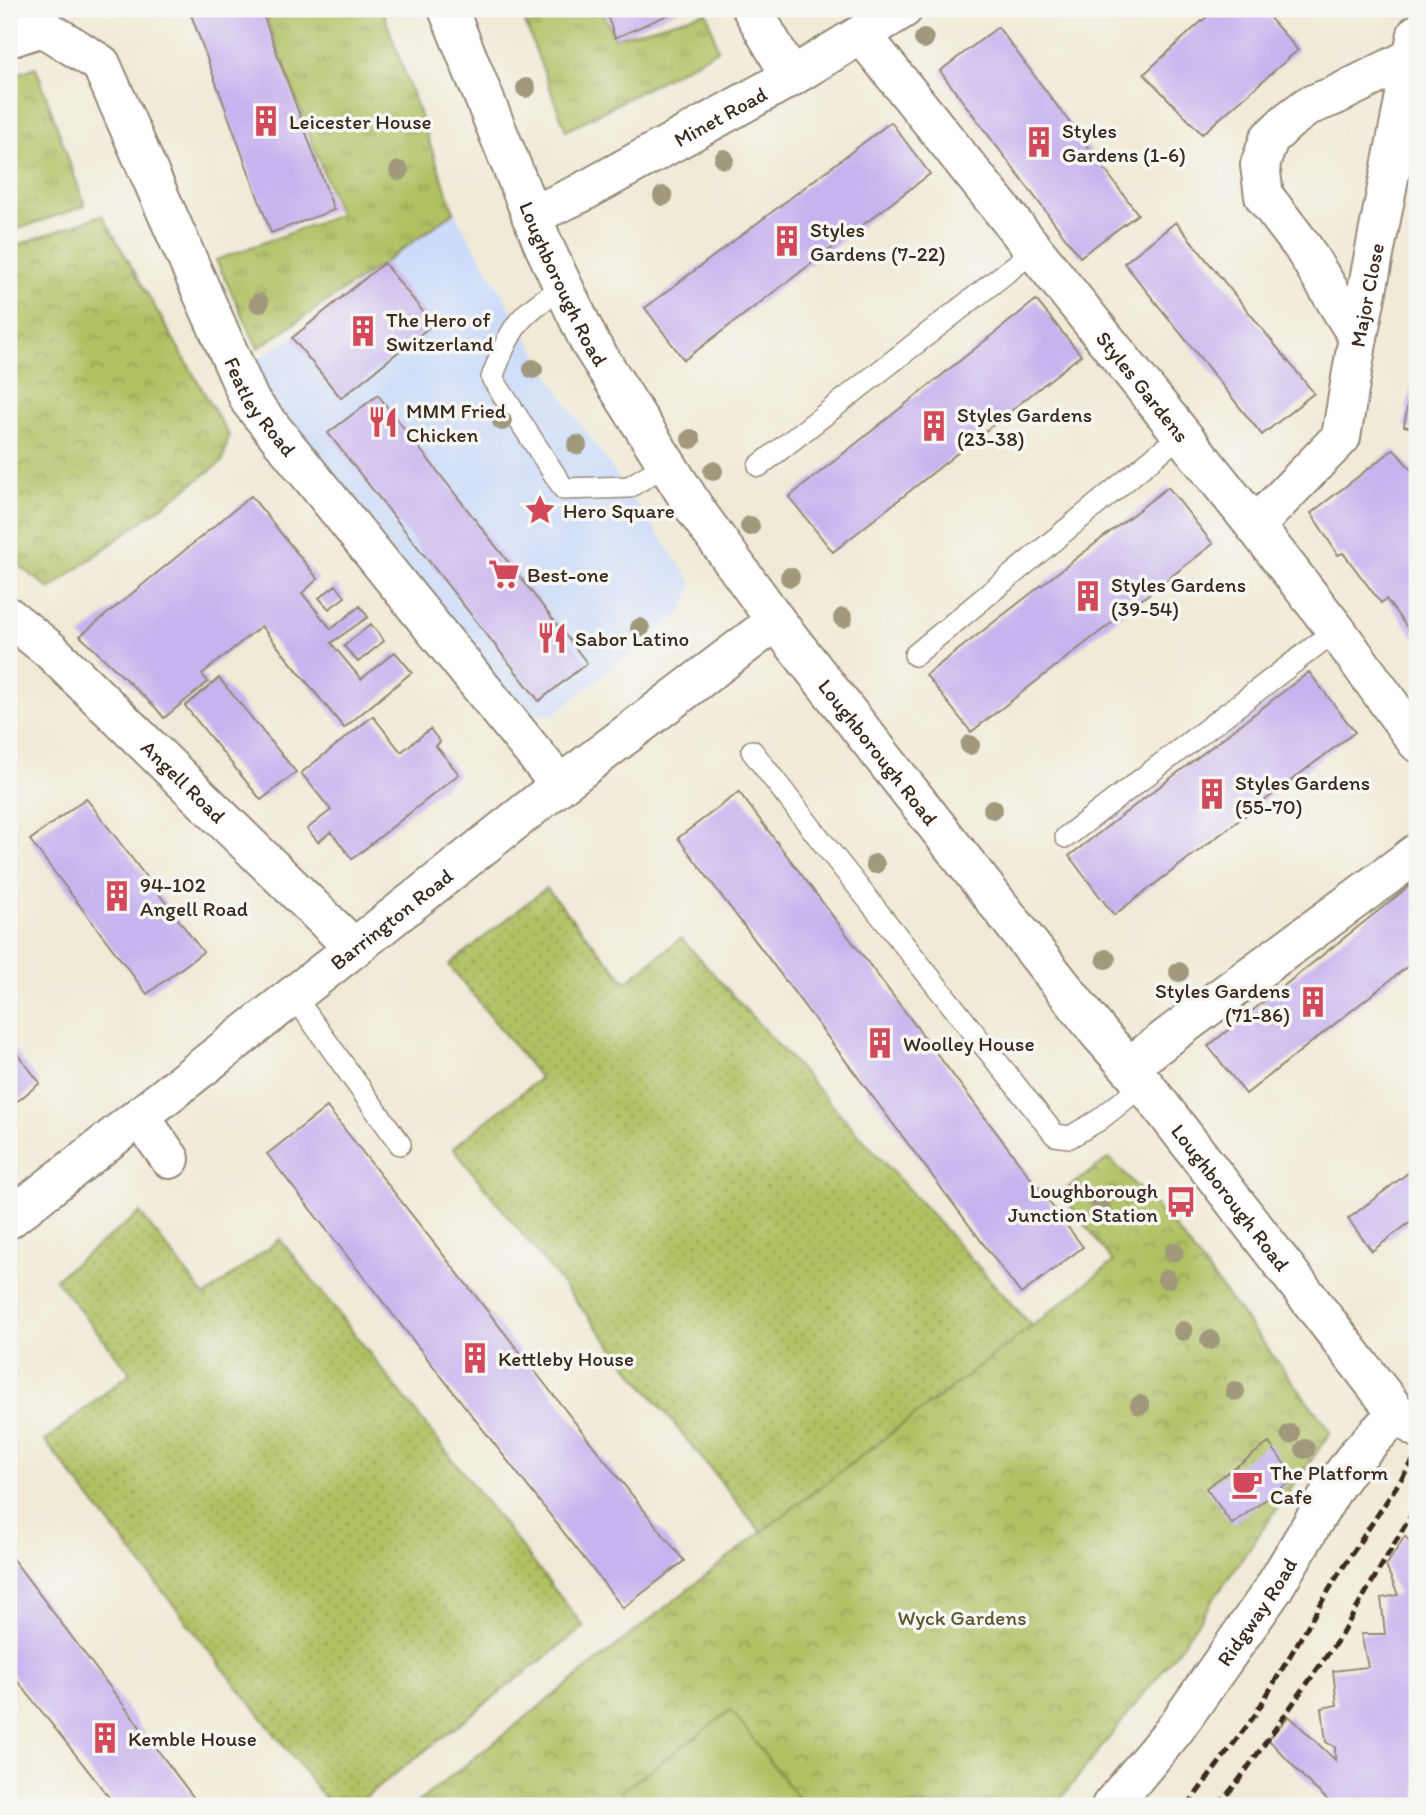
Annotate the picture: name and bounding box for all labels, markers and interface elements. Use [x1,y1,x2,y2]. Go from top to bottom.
street label: Minet Road [669,80,772,152]
building icon: Leicester House [249,104,283,138]
place label: Leicester House [289,109,432,134]
place label: Styles Gardens (1-6) [1062,118,1186,167]
building icon: Styles Gardens (1-6) [1022,125,1056,159]
street label: Loughborough Road [515,198,614,371]
place label: Styles Gardens (7-22) [810,217,946,266]
building icon: Styles Gardens (7-22) [770,224,804,258]
street label: Major Close [1344,241,1389,349]
place label: The Hero of Switzerland [386,307,494,356]
building icon: The Hero of Switzerland [346,314,380,348]
street label: Styles Gardens [1091,326,1195,447]
street label: Featley Road [220,353,302,462]
place label: MMM Fried Chicken [406,398,506,447]
place label: Styles Gardens (23-38) [957,402,1092,451]
restaurant icon: MMM Fried Chicken [366,405,400,439]
building icon: Styles Gardens (23-38) [917,409,951,443]
place icon: Hero Square [523,493,557,527]
place label: Hero Square [563,498,675,523]
supermarket icon: Best-one [487,557,521,591]
place label: Best-one [527,562,609,587]
place label: Styles Gardens (39-54) [1111,572,1246,621]
building icon: Styles Gardens (39-54) [1071,579,1105,613]
restaurant icon: Sabor Latino [535,621,569,655]
place label: Sabor Latino [575,626,689,651]
street label: Loughborough Road [814,674,944,830]
street label: Angell Road [136,734,231,828]
place label: Styles Gardens (55-70) [1235,770,1370,819]
building icon: Styles Gardens (55-70) [1195,777,1229,811]
street label: Barrington Road [325,862,458,975]
place label: 94-102 Angell Road [140,872,248,921]
building icon: 94-102 Angell Road [100,879,134,913]
place label: Styles Gardens (71-86) [1155,978,1290,1027]
building icon: Styles Gardens (71-86) [1296,985,1330,1019]
building icon: Woolley House [863,1026,897,1060]
place label: Woolley House [903,1031,1035,1056]
street label: Loughborough Road [1167,1119,1296,1276]
place label: Loughborough Junction Station [1008,1178,1158,1227]
bus stop icon: Loughborough Junction Station [1164,1185,1198,1219]
building icon: Kettleby House [458,1341,492,1375]
place label: Kettleby House [498,1346,634,1371]
place label: The Platform Cafe [1270,1460,1389,1509]
cafe icon: The Platform Cafe [1230,1467,1264,1501]
street label: Ridgway Road [1211,1553,1302,1670]
park label: Wyck Gardens [898,1605,1026,1630]
building icon: Kemble House [88,1721,122,1755]
place label: Kemble House [128,1726,257,1751]

